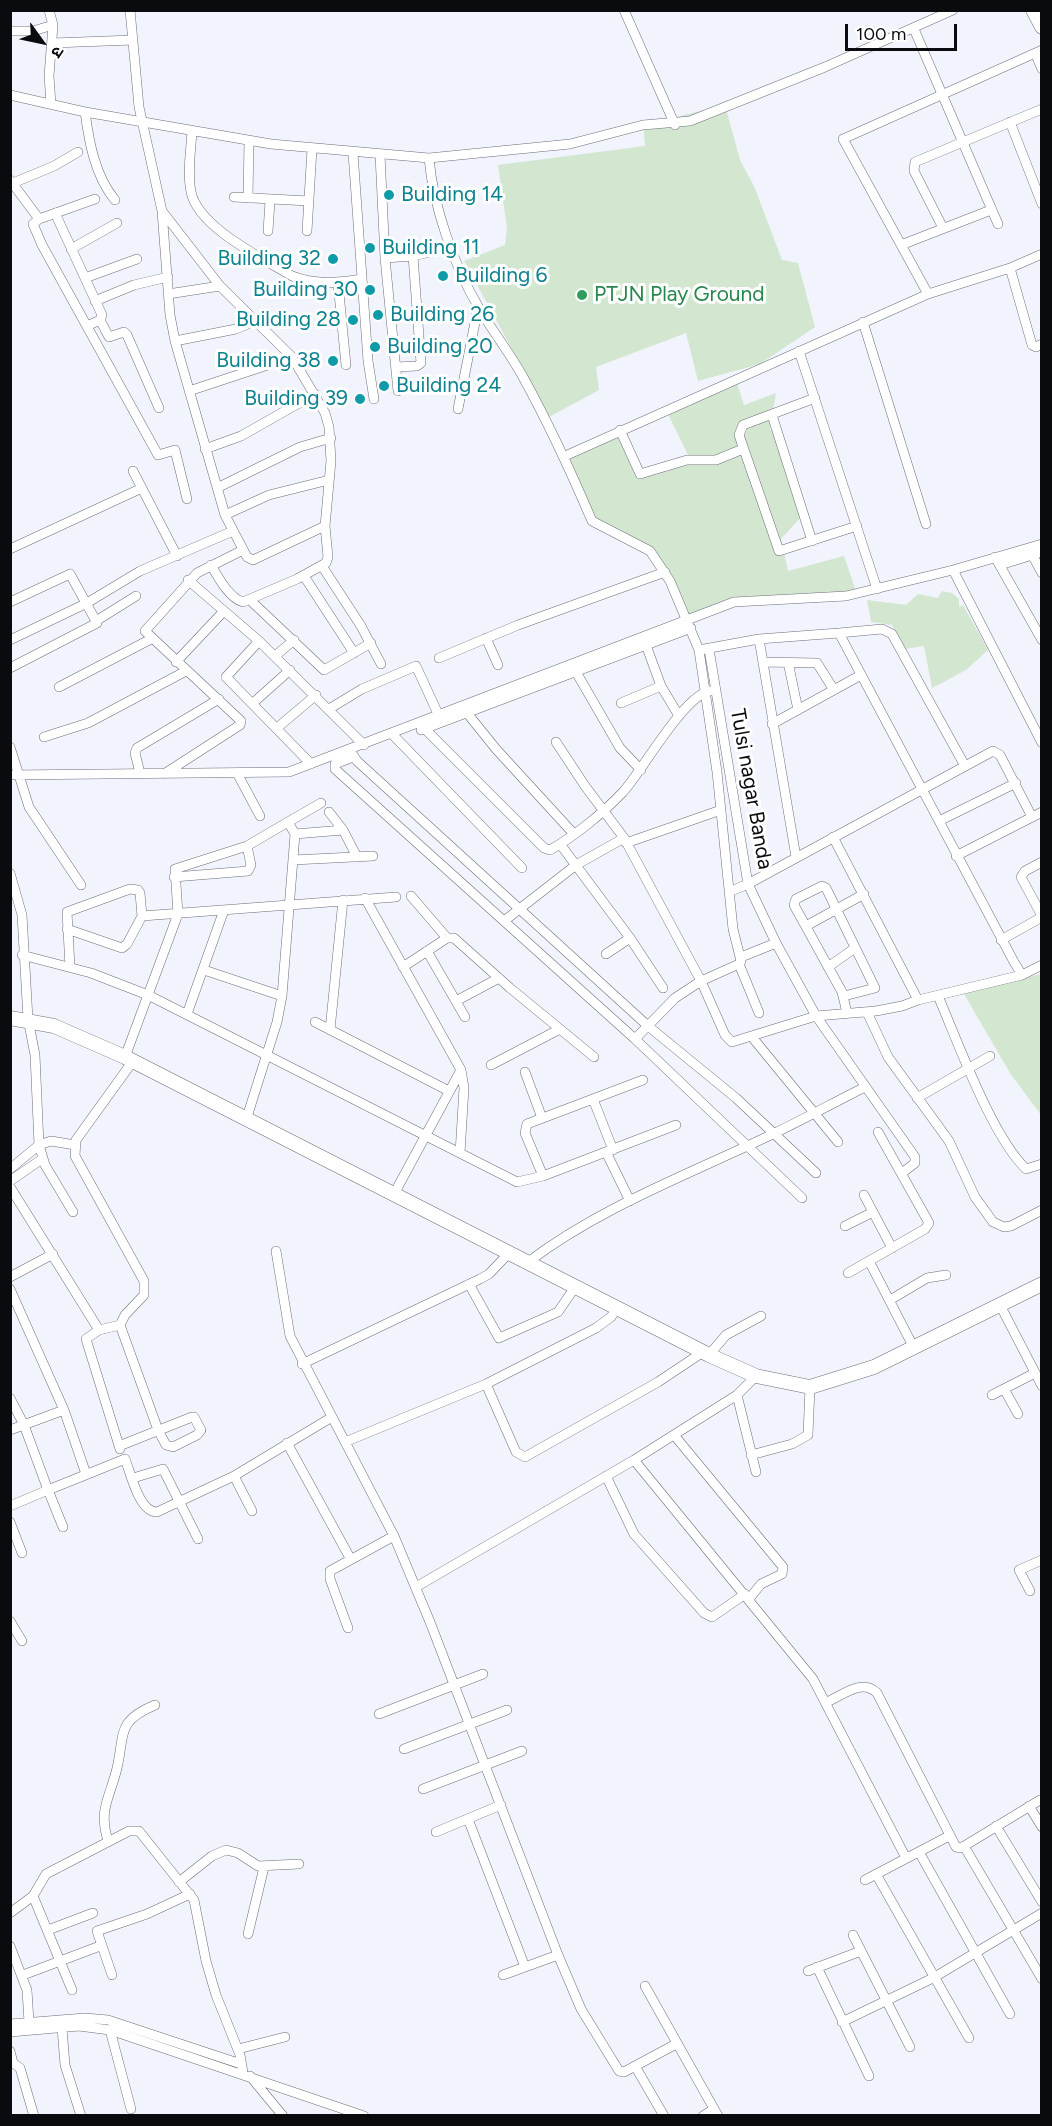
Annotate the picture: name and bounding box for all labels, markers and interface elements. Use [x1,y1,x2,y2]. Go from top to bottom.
north arrow [12,12,72,72]
scale bar [848,12,960,50]
text: 100 m [856,23,906,45]
text: उ [47,43,68,61]
place label: Building 14 [401,182,503,208]
marker: Building 14 [382,188,396,202]
place label: Building 11 [382,235,480,261]
marker: Building 11 [363,241,377,255]
place label: Building 32 [217,246,321,272]
marker: Building 32 [326,252,340,266]
place label: Building 6 [455,263,547,289]
marker: Building 6 [436,269,450,283]
place label: Building 30 [253,277,358,303]
place label: PTJN Play Ground [594,282,765,308]
marker: Building 30 [363,283,377,297]
marker: PTJN Play Ground [575,288,589,302]
place label: Building 26 [390,302,494,328]
place label: Building 28 [236,307,341,333]
marker: Building 26 [371,308,385,322]
marker: Building 28 [346,313,360,327]
place label: Building 20 [387,334,493,360]
marker: Building 20 [368,340,382,354]
place label: Building 38 [216,348,321,374]
marker: Building 38 [326,354,340,368]
place label: Building 24 [396,373,501,399]
marker: Building 24 [377,379,391,393]
place label: Building 39 [244,386,348,412]
marker: Building 39 [353,392,367,406]
street label: Tulsi nagar Banda [724,707,778,871]

